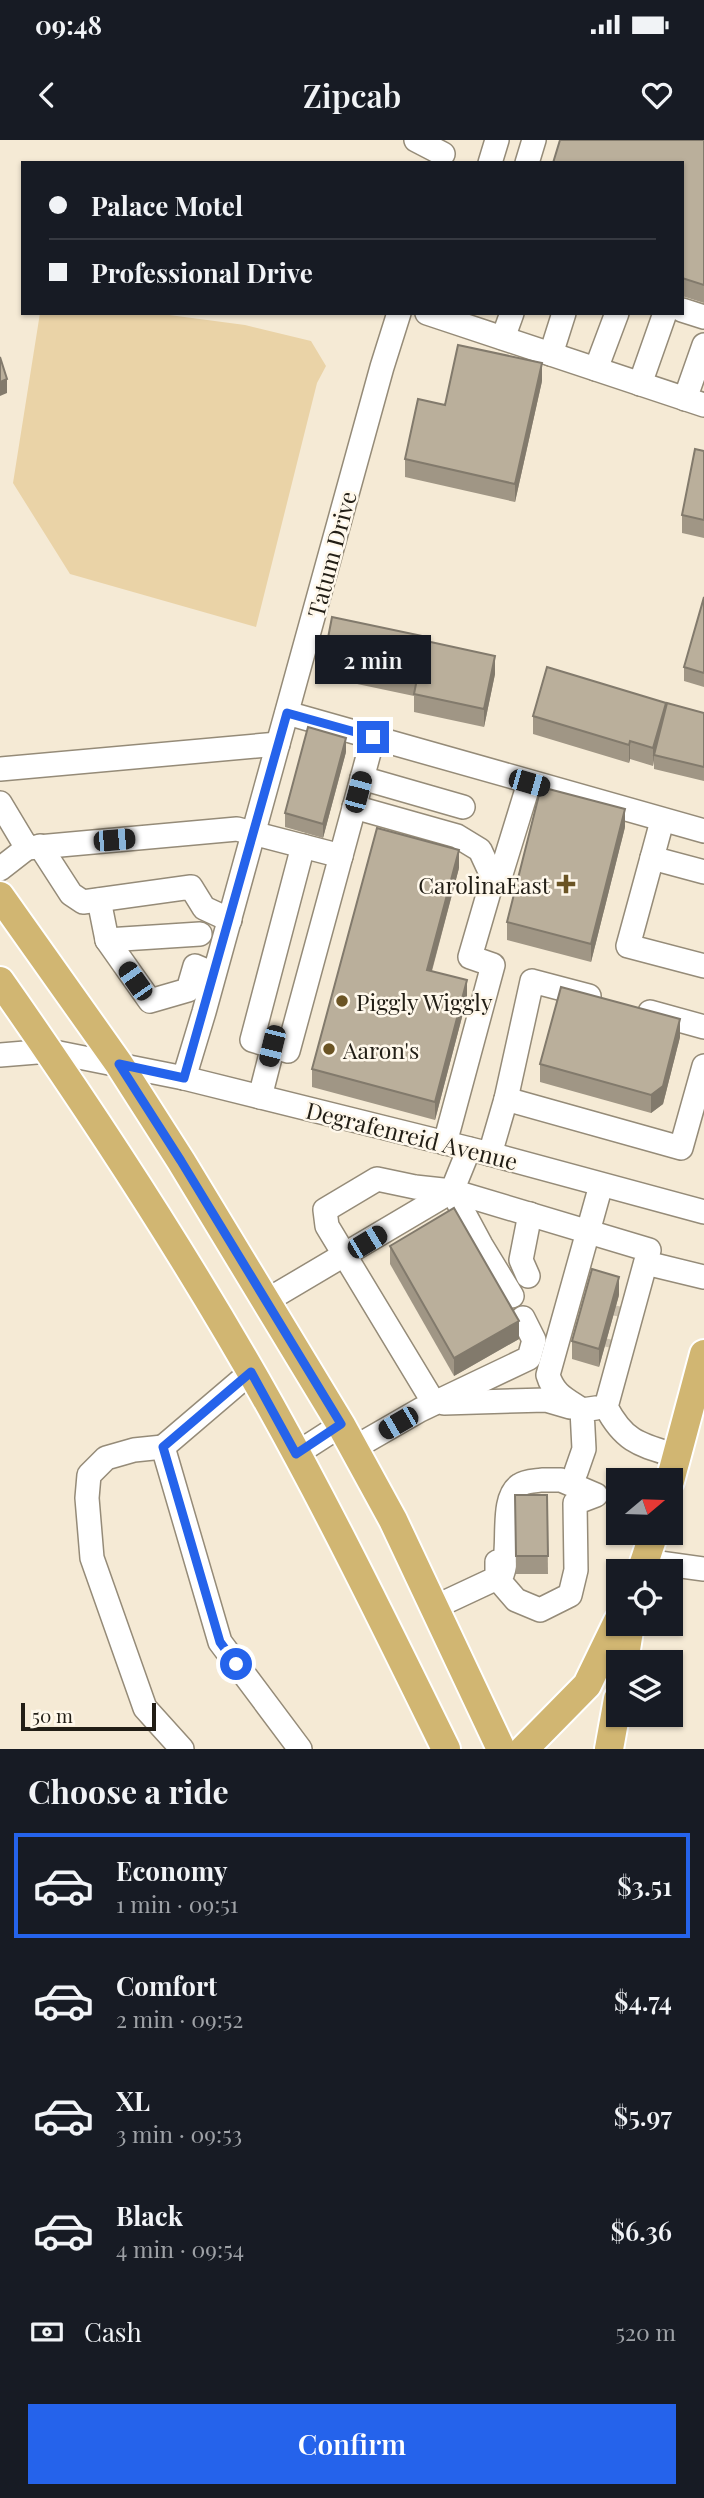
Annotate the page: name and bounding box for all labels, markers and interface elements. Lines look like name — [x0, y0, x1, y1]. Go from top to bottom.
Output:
text: 09:48 — [35, 7, 102, 42]
text: Zipcab — [303, 73, 401, 116]
icon: back — [28, 76, 66, 114]
icon: heart — [638, 76, 676, 114]
text: Palace Motel — [91, 188, 243, 223]
text: Professional Drive — [91, 255, 313, 290]
street label: Tatum Drive — [299, 488, 363, 620]
callout: 2 min — [315, 636, 431, 684]
text: 2 min — [344, 644, 402, 675]
route end — [357, 721, 389, 753]
car — [506, 767, 553, 799]
car — [343, 769, 374, 815]
car — [93, 828, 136, 852]
place label: CarolinaEast — [418, 869, 551, 900]
marker: CarolinaEast — [556, 874, 576, 894]
car — [115, 958, 156, 1004]
place label: Piggly Wiggly — [356, 986, 493, 1017]
marker: Piggly Wiggly — [334, 993, 350, 1009]
car — [257, 1023, 288, 1069]
place label: Aaron's — [342, 1034, 419, 1065]
marker: Aaron's — [321, 1041, 337, 1057]
street label: Degrafenreid Avenue — [303, 1094, 521, 1176]
car — [344, 1222, 391, 1262]
car — [375, 1403, 422, 1443]
north arrow — [606, 1468, 682, 1545]
map controls — [606, 1468, 683, 1727]
button: locate — [606, 1559, 683, 1636]
route start — [220, 1648, 252, 1680]
button: layers — [606, 1650, 683, 1727]
scale bar — [21, 1700, 156, 1732]
text: 50 m — [32, 1702, 73, 1728]
text: Choose a ride — [28, 1769, 229, 1812]
text: Economy — [116, 1853, 227, 1888]
icon: car — [32, 1854, 95, 1917]
text: $3.51 — [617, 1868, 672, 1903]
text: 1 min · 09:51 — [116, 1888, 238, 1919]
text: Comfort — [116, 1968, 217, 2003]
icon: car — [32, 1969, 95, 2032]
text: $4.74 — [614, 1983, 672, 2018]
text: 2 min · 09:52 — [116, 2003, 243, 2034]
text: XL — [116, 2083, 150, 2118]
icon: car — [32, 2084, 95, 2147]
text: $5.97 — [614, 2098, 672, 2133]
text: 3 min · 09:53 — [116, 2118, 242, 2149]
text: Black — [116, 2198, 183, 2233]
icon: car — [32, 2199, 95, 2262]
text: $6.36 — [610, 2213, 672, 2248]
text: 4 min · 09:54 — [116, 2233, 244, 2264]
icon: cash — [28, 2313, 66, 2351]
text: Cash — [84, 2314, 142, 2349]
text: 520 m — [615, 2316, 676, 2347]
button: Confirm — [28, 2404, 676, 2484]

